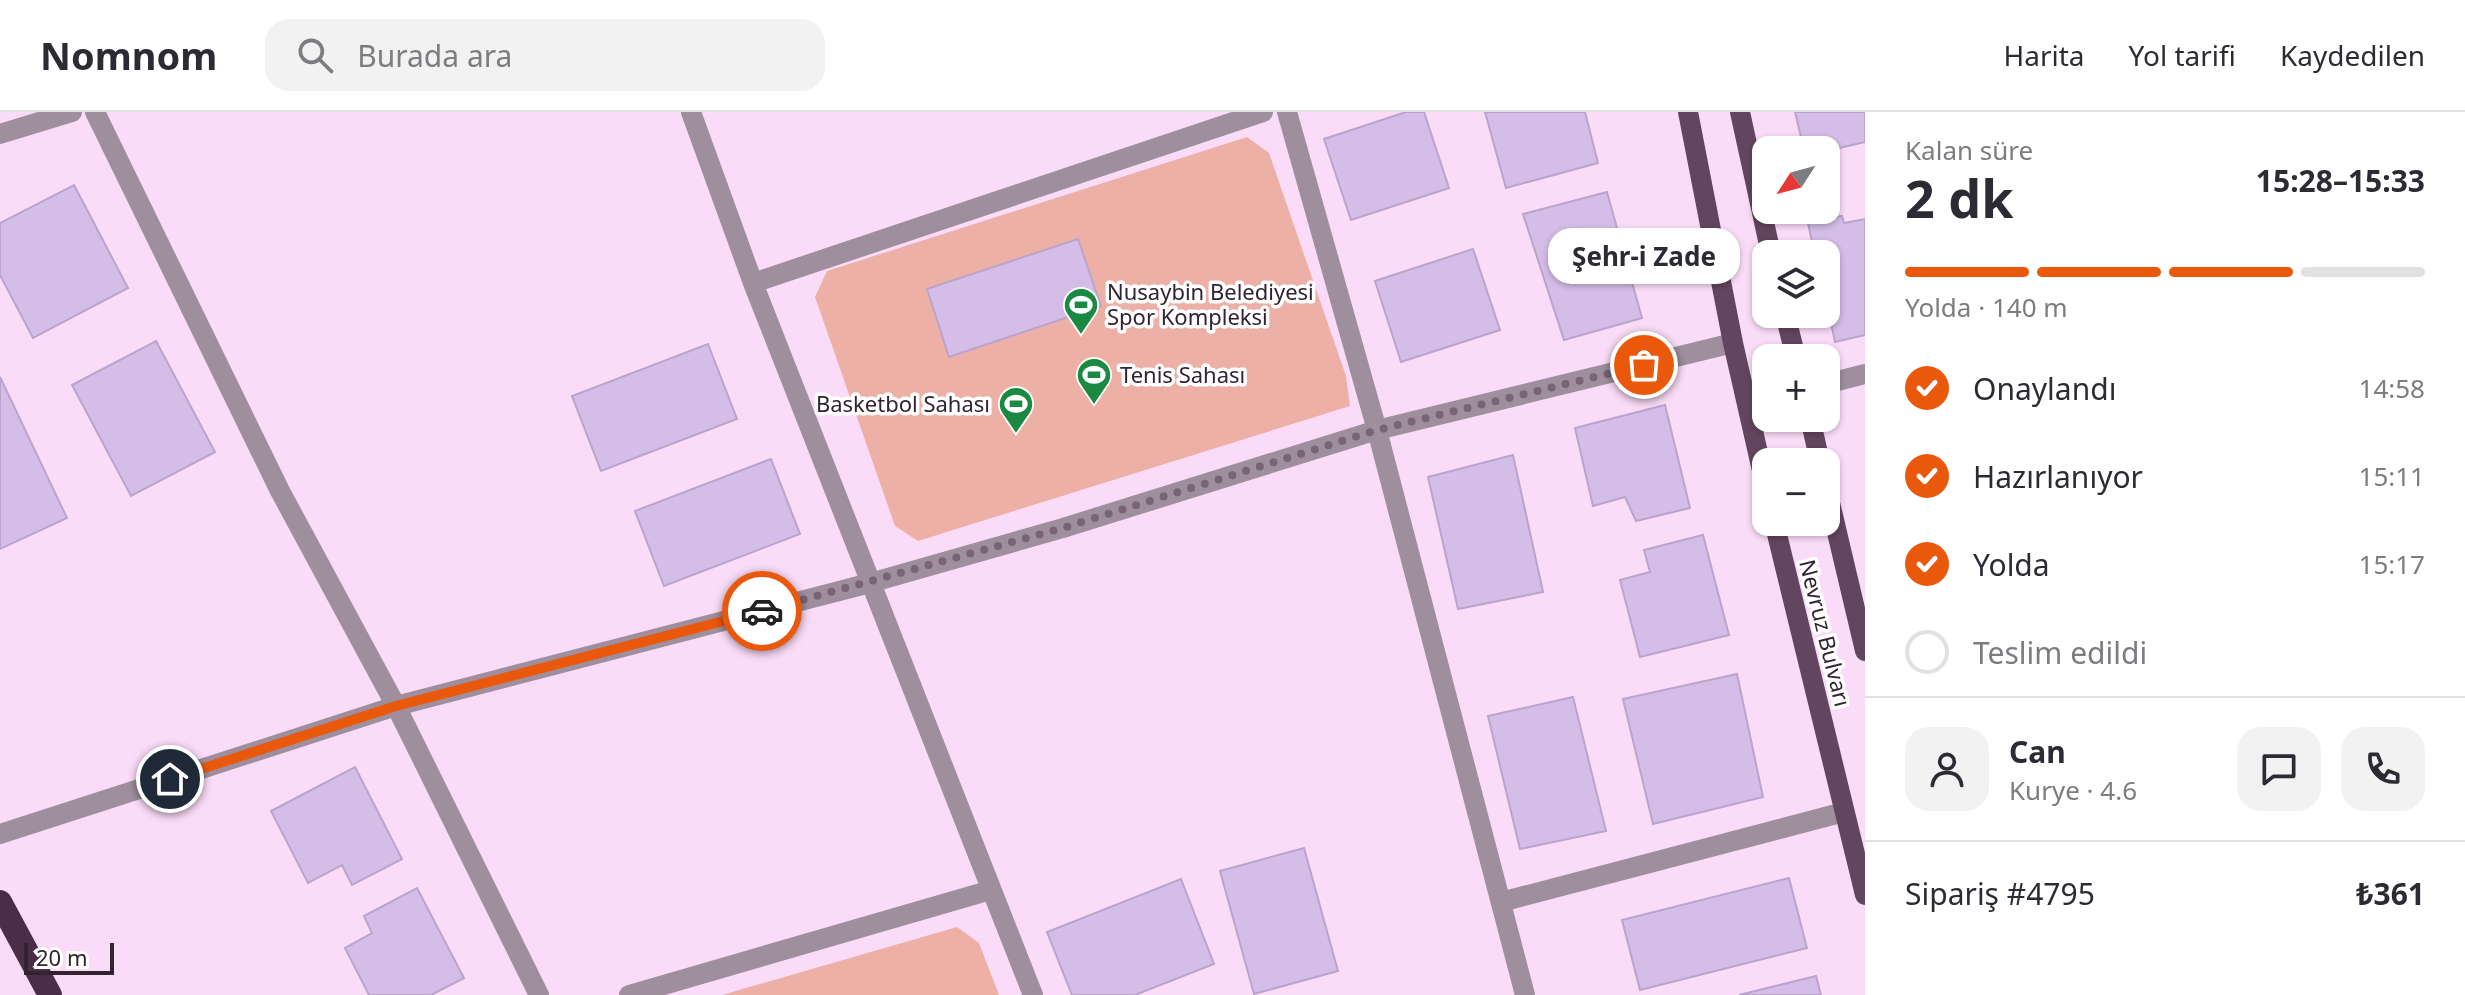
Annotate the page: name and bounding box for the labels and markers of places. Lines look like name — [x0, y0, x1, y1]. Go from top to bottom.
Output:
callout: Şehr-i Zade — [1548, 229, 1740, 285]
place label: Nusaybin Belediyesi Spor Kompleksi — [1107, 276, 1314, 331]
sports icon: Nusaybin Belediyesi Spor Kompleksi — [1062, 286, 1100, 336]
pin — [1610, 331, 1678, 399]
sports icon: Tenis Sahası — [1075, 356, 1113, 406]
place label: Tenis Sahası — [1120, 359, 1245, 389]
sports icon: Basketbol Sahası — [997, 385, 1035, 435]
place label: Basketbol Sahası — [816, 388, 990, 418]
pin — [136, 745, 204, 813]

